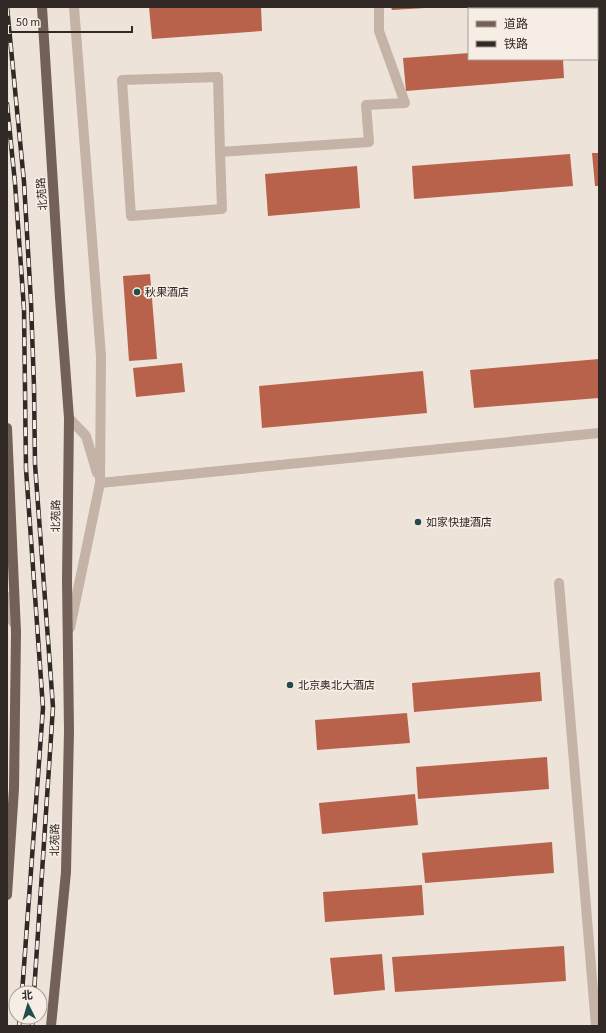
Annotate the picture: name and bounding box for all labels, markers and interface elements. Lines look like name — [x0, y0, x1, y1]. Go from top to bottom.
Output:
scale bar — [10, 8, 132, 34]
legend — [468, 8, 598, 60]
text: 50 m — [16, 14, 40, 31]
text: 道路 — [504, 16, 528, 33]
text: 铁路 — [504, 36, 528, 53]
street label: 北苑路 — [33, 177, 51, 211]
place label: 秋果酒店 — [145, 285, 189, 300]
marker: 秋果酒店 — [132, 287, 142, 297]
street label: 北苑路 — [48, 499, 64, 533]
place label: 如家快捷酒店 — [426, 515, 492, 530]
marker: 如家快捷酒店 — [413, 517, 423, 527]
place label: 北京奥北大酒店 — [298, 678, 375, 693]
marker: 北京奥北大酒店 — [285, 680, 295, 690]
street label: 北苑路 — [47, 823, 63, 857]
north arrow — [8, 985, 48, 1025]
text: 北 — [21, 988, 33, 1003]

